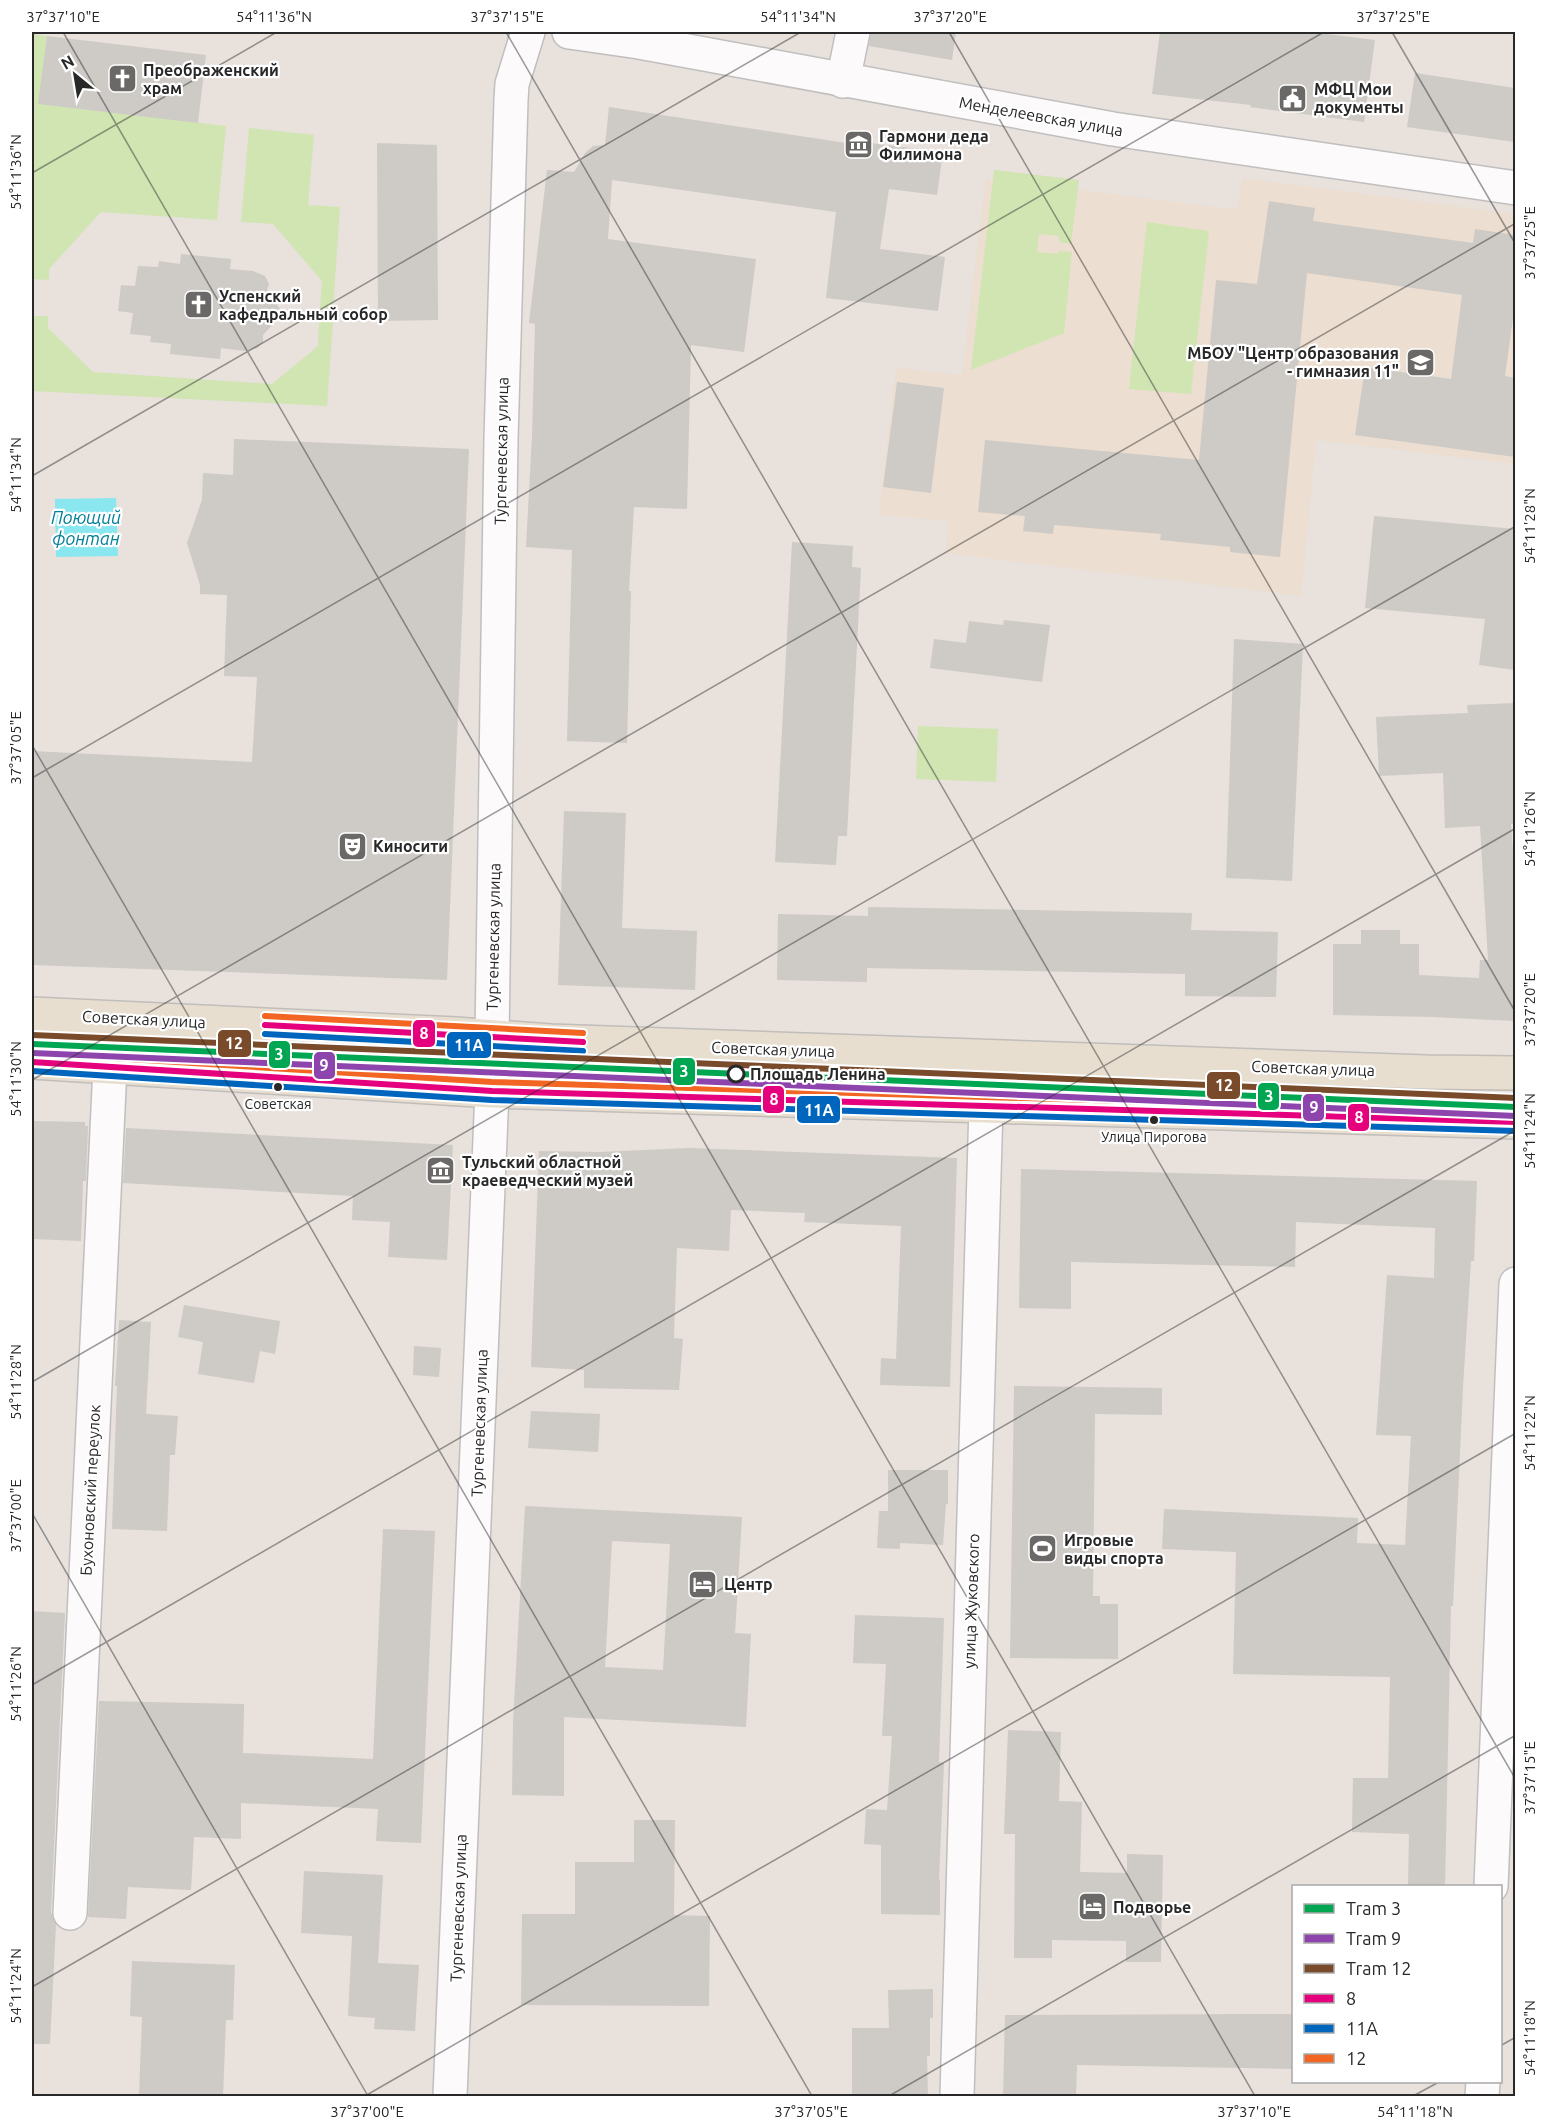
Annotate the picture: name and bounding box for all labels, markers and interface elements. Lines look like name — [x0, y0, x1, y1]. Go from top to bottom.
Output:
text: 37°37'10"E — [26, 8, 100, 25]
text: 54°11'36"N — [236, 8, 312, 25]
text: 37°37'15"E — [470, 8, 544, 25]
text: 54°11'34"N — [760, 8, 836, 25]
text: 37°37'20"E — [913, 8, 987, 25]
text: 37°37'25"E — [1356, 8, 1430, 25]
north arrow — [45, 45, 105, 105]
text: N — [58, 51, 77, 73]
place label: Преображенский храм — [143, 61, 279, 97]
church icon: Преображенский храм — [106, 63, 138, 95]
place label: МФЦ Мои документы — [1314, 80, 1404, 116]
public building icon: МФЦ Мои документы — [1277, 82, 1309, 114]
street label: Менделеевская улица — [958, 93, 1124, 139]
place label: Гармони деда Филимона — [879, 127, 989, 163]
museum icon: Гармони деда Филимона — [842, 129, 874, 161]
text: 54°11'36"N — [7, 134, 24, 210]
text: 37°37'25"E — [1521, 206, 1538, 280]
place label: Успенский кафедральный собор — [219, 287, 388, 323]
church icon: Успенский кафедральный собор — [182, 289, 214, 321]
place label: МБОУ "Центр образования - гимназия 11" — [1187, 344, 1399, 380]
school or university icon: МБОУ "Центр образования - гимназия 11" — [1404, 346, 1436, 378]
street label: Тургеневская улица — [491, 377, 511, 525]
text: 54°11'34"N — [7, 437, 24, 513]
text: 54°11'28"N — [1521, 488, 1538, 564]
water label: Поющий фонтан — [51, 507, 121, 548]
text: 37°37'05"E — [7, 711, 24, 785]
text: 54°11'26"N — [1521, 791, 1538, 867]
theatre icon: Киносити — [336, 830, 368, 862]
place label: Киносити — [373, 837, 448, 855]
street label: Тургеневская улица — [483, 863, 503, 1011]
text: 37°37'20"E — [1521, 973, 1538, 1047]
street label: Советская улица — [82, 1007, 206, 1031]
line badge: 8 — [412, 1019, 436, 1048]
text: 8 — [419, 1024, 429, 1042]
line badge: 12 — [217, 1029, 252, 1058]
line badge: 11А — [446, 1031, 492, 1059]
text: 12 — [225, 1034, 243, 1052]
text: 11А — [454, 1036, 484, 1054]
street label: Советская улица — [711, 1038, 835, 1060]
line badge: 3 — [268, 1040, 291, 1069]
text: 54°11'30"N — [7, 1041, 24, 1117]
text: 3 — [274, 1045, 284, 1063]
line badge: 9 — [313, 1051, 336, 1080]
text: 9 — [319, 1056, 329, 1074]
line badge: 3 — [672, 1057, 696, 1086]
street label: Советская улица — [1251, 1057, 1375, 1079]
text: 3 — [679, 1062, 689, 1080]
marker: Площадь Ленина — [727, 1065, 745, 1083]
place label: Площадь Ленина — [750, 1065, 886, 1083]
line badge: 12 — [1206, 1071, 1241, 1100]
text: 12 — [1215, 1076, 1233, 1094]
marker: Советская — [272, 1081, 284, 1093]
line badge: 3 — [1257, 1082, 1280, 1111]
line badge: 8 — [762, 1085, 785, 1114]
text: 3 — [1264, 1087, 1274, 1105]
text: 8 — [769, 1090, 779, 1108]
line badge: 9 — [1302, 1093, 1325, 1122]
text: 54°11'24"N — [1521, 1093, 1538, 1169]
line badge: 11А — [796, 1095, 841, 1124]
place label: Советская — [245, 1096, 311, 1112]
text: 9 — [1309, 1098, 1319, 1116]
text: 11А — [804, 1101, 834, 1119]
line badge: 8 — [1347, 1103, 1370, 1132]
text: 8 — [1354, 1108, 1364, 1126]
marker: Улица Пирогова — [1148, 1114, 1160, 1126]
place label: Улица Пирогова — [1101, 1129, 1207, 1145]
place label: Тульский областной краеведческий музей — [462, 1153, 633, 1189]
museum icon: Тульский областной краеведческий музей — [425, 1155, 457, 1187]
text: 54°11'28"N — [7, 1344, 24, 1420]
street label: Тургеневская улица — [467, 1349, 491, 1497]
text: 54°11'22"N — [1521, 1395, 1538, 1471]
street label: Бухоновский переулок — [77, 1404, 103, 1576]
text: 37°37'00"E — [7, 1479, 24, 1553]
place label: Игровые виды спорта — [1064, 1531, 1164, 1567]
street label: улица Жуковского — [960, 1533, 982, 1669]
sports icon: Игровые виды спорта — [1027, 1533, 1059, 1565]
hotel icon: Центр — [687, 1568, 719, 1600]
place label: Центр — [724, 1575, 773, 1593]
text: 54°11'26"N — [7, 1646, 24, 1722]
text: 37°37'15"E — [1521, 1741, 1538, 1815]
street label: Тургеневская улица — [446, 1834, 470, 1982]
legend — [1292, 1885, 1502, 2083]
hotel icon: Подворье — [1076, 1891, 1108, 1923]
place label: Подворье — [1113, 1898, 1191, 1916]
text: Tram 3 — [1346, 1898, 1401, 1918]
text: Tram 9 — [1346, 1928, 1401, 1948]
text: 54°11'24"N — [7, 1948, 24, 2024]
text: Tram 12 — [1346, 1958, 1411, 1978]
text: 8 — [1346, 1988, 1356, 2008]
text: 54°11'18"N — [1521, 2000, 1538, 2076]
text: 11А — [1346, 2018, 1378, 2038]
text: 12 — [1346, 2048, 1366, 2068]
text: 37°37'00"E — [330, 2103, 404, 2120]
text: 37°37'05"E — [774, 2103, 848, 2120]
text: 37°37'10"E — [1217, 2103, 1291, 2120]
text: 54°11'18"N — [1377, 2103, 1453, 2120]

